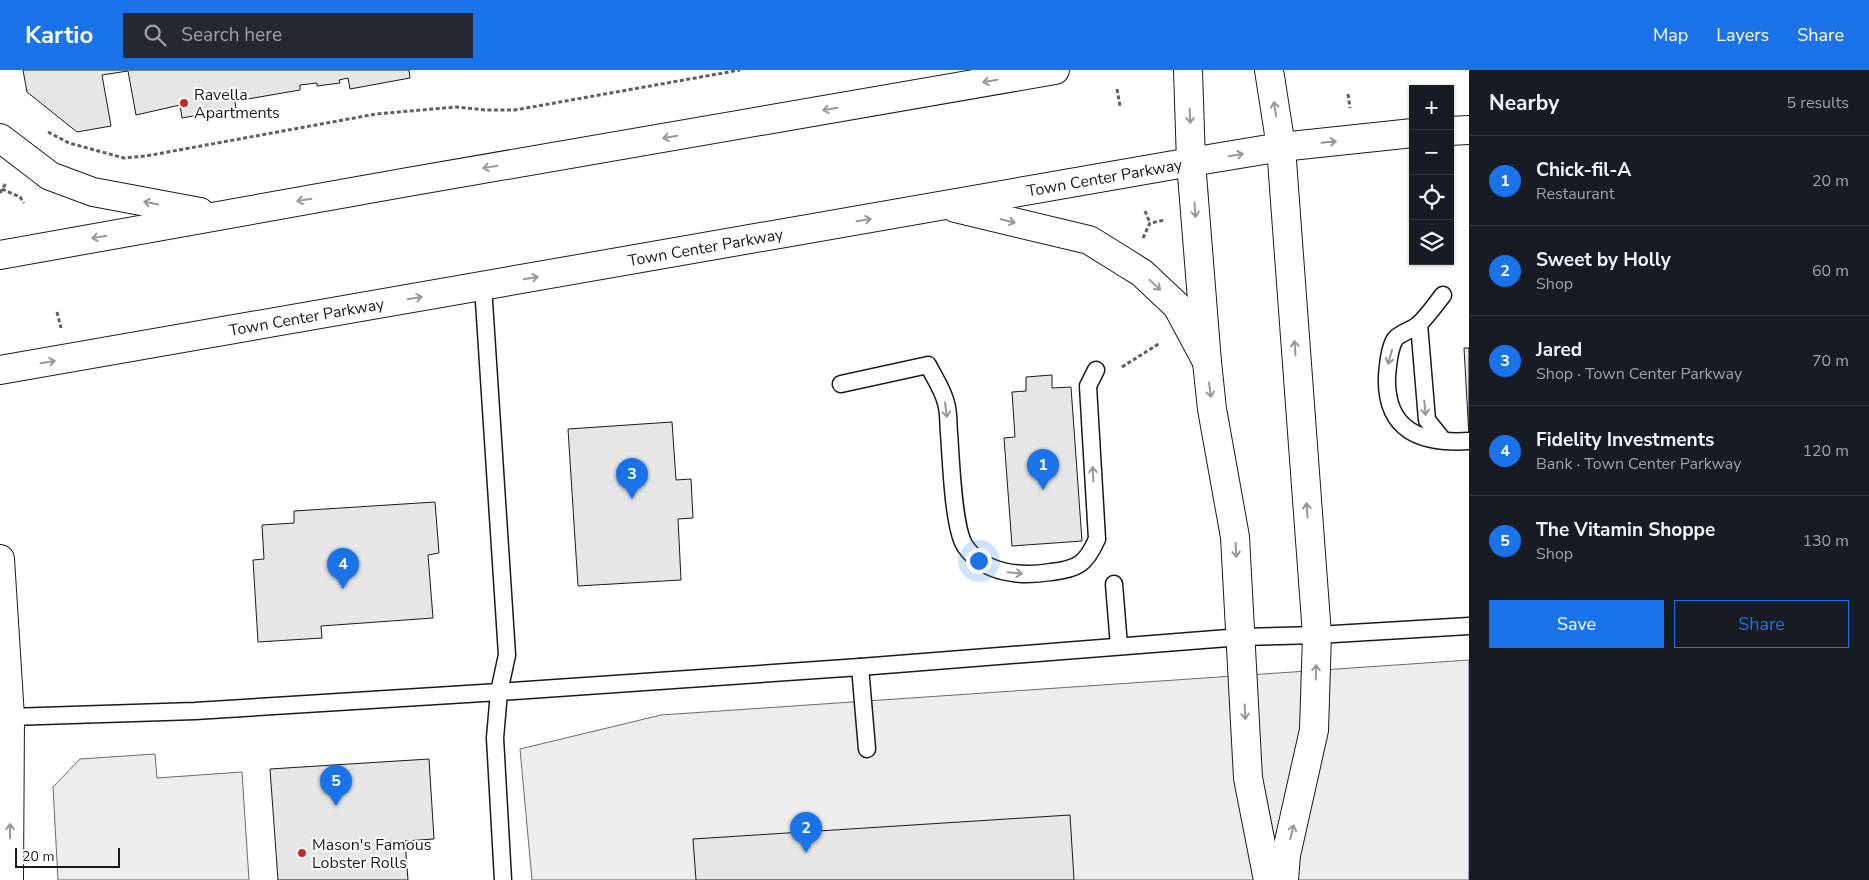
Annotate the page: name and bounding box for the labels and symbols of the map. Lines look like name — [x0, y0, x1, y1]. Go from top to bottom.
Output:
one-way arrow — [982, 77, 998, 87]
place label: Ravella Apartments — [194, 84, 280, 124]
marker: Ravella Apartments — [178, 97, 190, 109]
one-way arrow — [1269, 101, 1279, 117]
one-way arrow — [822, 105, 838, 115]
one-way arrow — [1185, 108, 1195, 124]
one-way arrow — [662, 132, 678, 142]
one-way arrow — [1321, 137, 1337, 147]
one-way arrow — [1228, 149, 1244, 159]
street label: Town Center Parkway — [1025, 154, 1185, 202]
one-way arrow — [482, 163, 498, 173]
one-way arrow — [297, 195, 313, 205]
one-way arrow — [143, 198, 159, 207]
one-way arrow — [1190, 202, 1200, 218]
one-way arrow — [855, 214, 871, 224]
one-way arrow — [1000, 217, 1016, 226]
street label: Town Center Parkway — [626, 223, 786, 272]
one-way arrow — [91, 232, 107, 242]
one-way arrow — [522, 272, 538, 282]
one-way arrow — [1148, 279, 1161, 291]
one-way arrow — [407, 292, 423, 302]
street label: Town Center Parkway — [227, 293, 387, 342]
one-way arrow — [1291, 340, 1300, 356]
one-way arrow — [1385, 348, 1394, 364]
one-way arrow — [40, 356, 56, 366]
one-way arrow — [1205, 381, 1215, 397]
one-way arrow — [1421, 399, 1430, 415]
one-way arrow — [942, 401, 952, 417]
pin: 1 — [1027, 449, 1059, 490]
pin: 3 — [616, 458, 648, 499]
one-way arrow — [1088, 467, 1097, 483]
one-way arrow — [1303, 502, 1312, 518]
one-way arrow — [1232, 542, 1241, 558]
pin: 4 — [327, 548, 359, 589]
your location — [966, 548, 992, 574]
one-way arrow — [1007, 568, 1023, 578]
one-way arrow — [1311, 664, 1320, 680]
one-way arrow — [1240, 704, 1249, 720]
pin: 5 — [320, 765, 352, 806]
pin: 2 — [790, 812, 822, 853]
one-way arrow — [5, 824, 14, 840]
one-way arrow — [1288, 825, 1297, 841]
place label: Mason's Famous Lobster Rolls — [312, 834, 431, 874]
scale bar — [15, 845, 120, 868]
marker: Mason's Famous Lobster Rolls — [296, 847, 308, 859]

